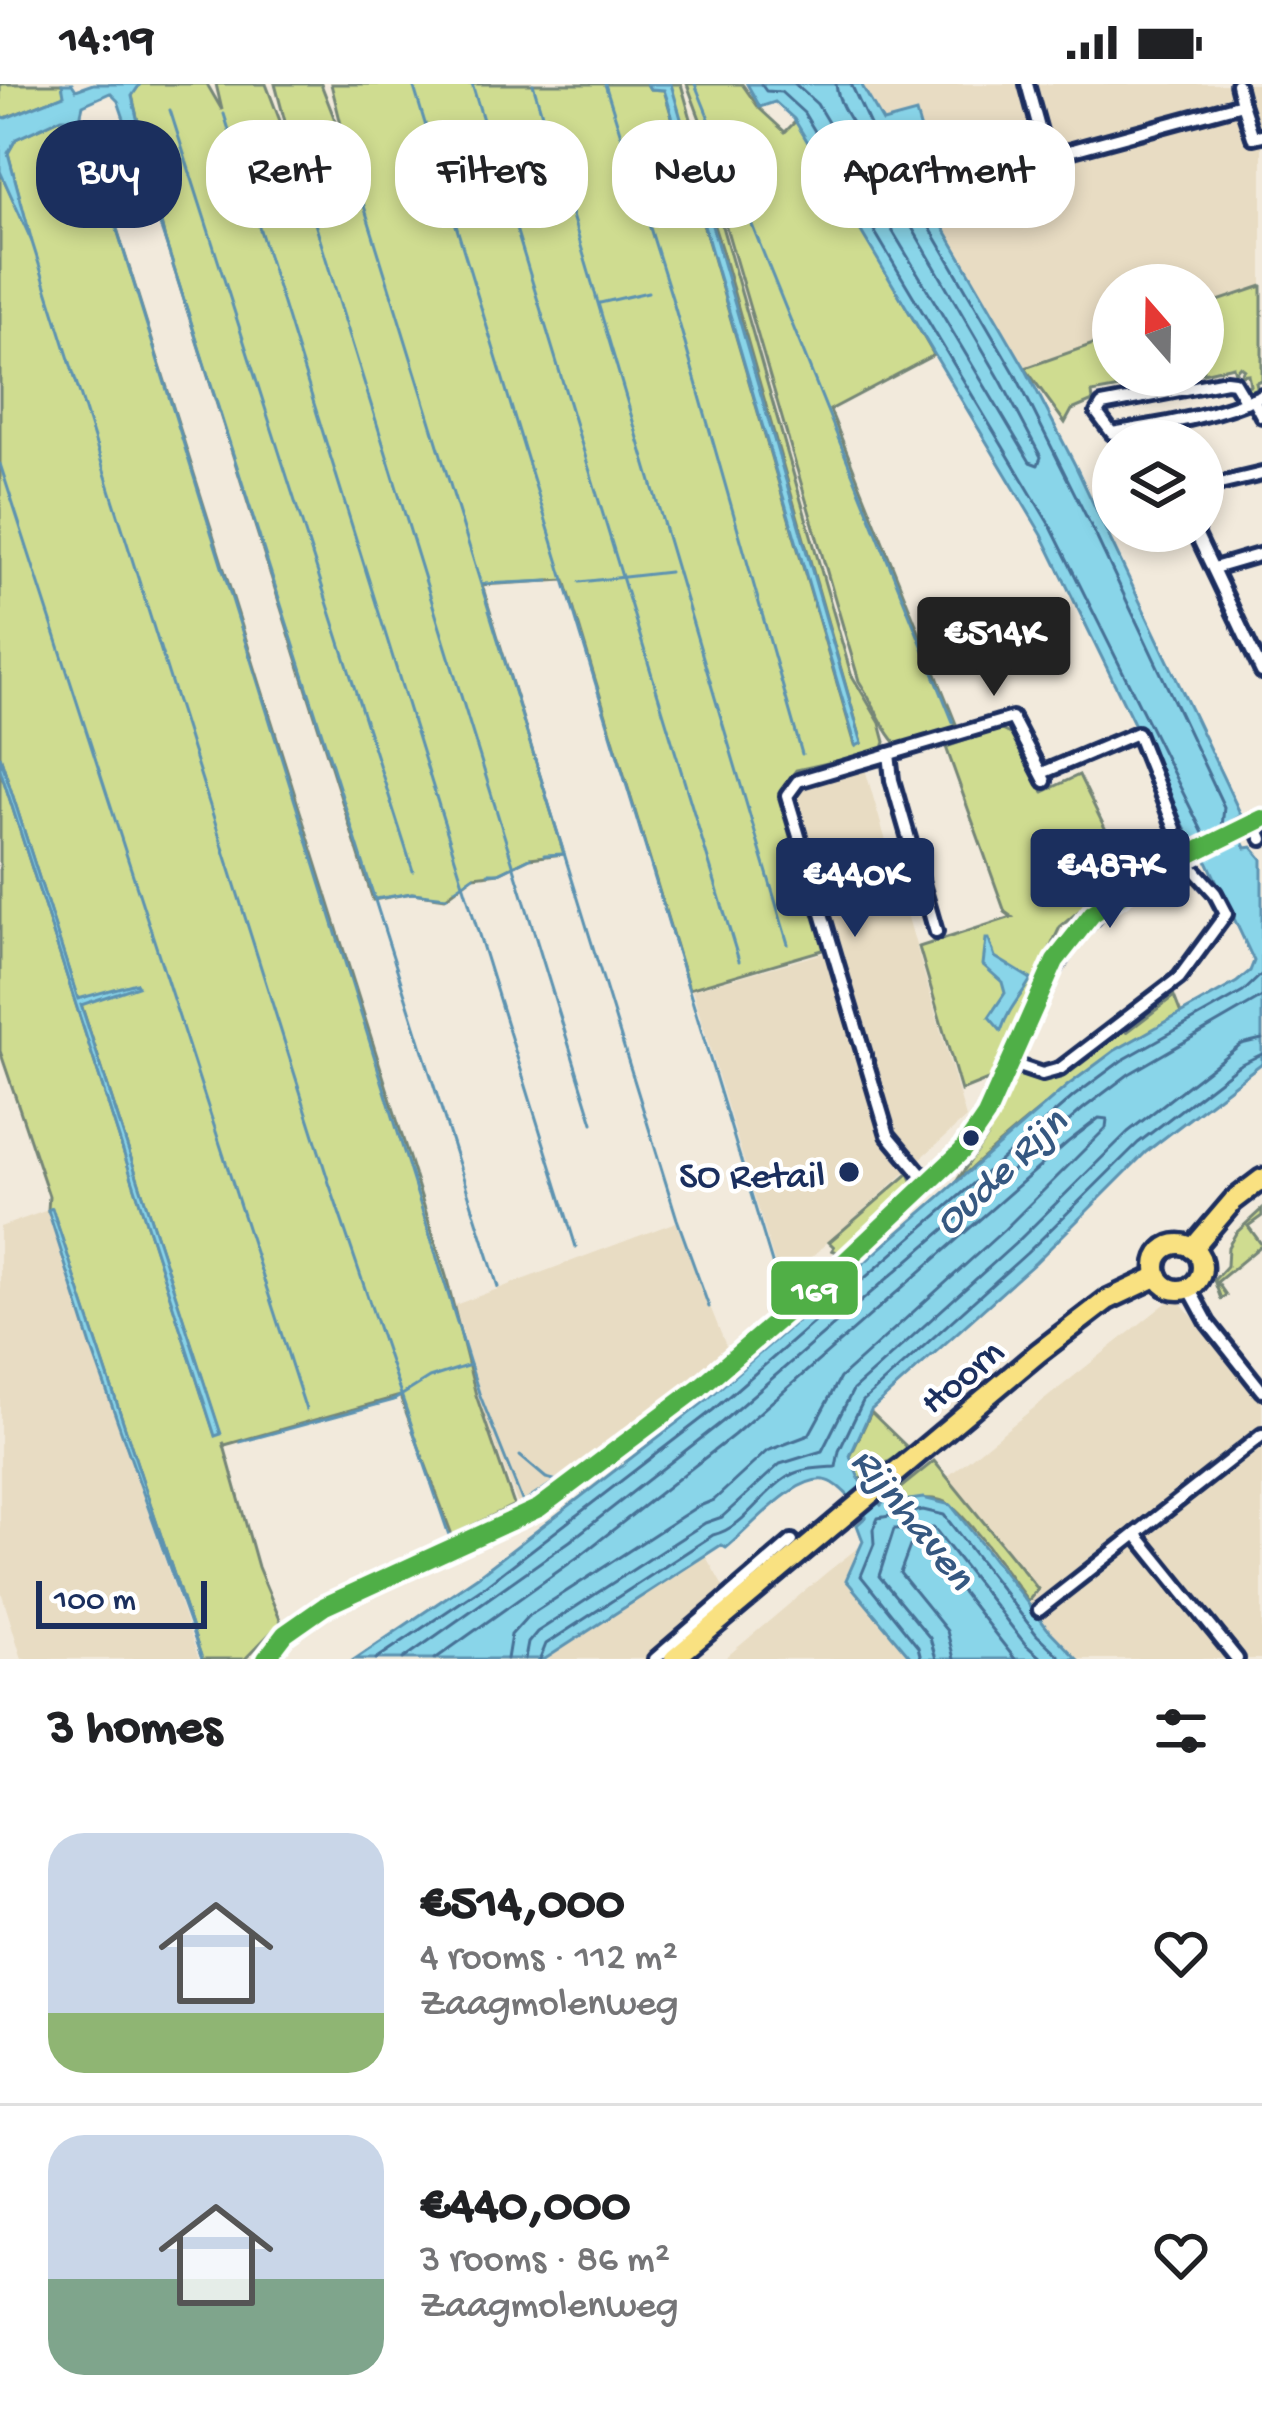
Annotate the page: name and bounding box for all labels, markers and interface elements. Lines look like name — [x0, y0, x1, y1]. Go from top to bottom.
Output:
text: 14:19 — [60, 16, 154, 69]
chip: Buy — [36, 120, 182, 228]
chip: Rent — [206, 120, 371, 228]
chip: Filters — [395, 120, 588, 228]
chip: New — [612, 120, 777, 228]
chip: Apartment — [801, 120, 1075, 228]
north arrow — [1092, 264, 1224, 396]
map controls — [1092, 264, 1224, 552]
button: layers — [1092, 420, 1224, 552]
pin: €514K — [910, 597, 1078, 699]
text: €514K — [944, 613, 1044, 659]
pin: €487K — [1026, 829, 1194, 931]
pin: €440K — [771, 838, 939, 940]
text: €487K — [1058, 845, 1162, 891]
text: €440K — [803, 854, 907, 900]
water label: Oude Rijn — [926, 1100, 1081, 1249]
unlabelled marker — [960, 1127, 982, 1149]
place label: SO Retail — [679, 1156, 825, 1202]
marker: SO Retail — [836, 1159, 862, 1185]
line badge: 169 — [769, 1259, 860, 1317]
text: 169 — [791, 1275, 839, 1313]
street label: Hoorn — [913, 1331, 1016, 1427]
water label: Rijnhaven — [838, 1440, 983, 1603]
scale bar — [36, 1575, 207, 1628]
text: 100 m — [54, 1583, 136, 1621]
icon: filters — [1148, 1698, 1214, 1764]
text: 3 homes — [48, 1701, 222, 1761]
text: €514,000 — [420, 1877, 625, 1937]
icon: home — [144, 1881, 288, 2025]
icon: heart — [1148, 1920, 1214, 1986]
text: 4 rooms · 112 m² — [420, 1937, 678, 1983]
text: Zaagmolenweg — [420, 1983, 678, 2029]
text: €440,000 — [420, 2179, 630, 2239]
icon: home — [144, 2183, 288, 2327]
icon: heart — [1148, 2222, 1214, 2288]
text: 3 rooms · 86 m² — [420, 2239, 670, 2285]
text: Zaagmolenweg — [420, 2285, 678, 2331]

